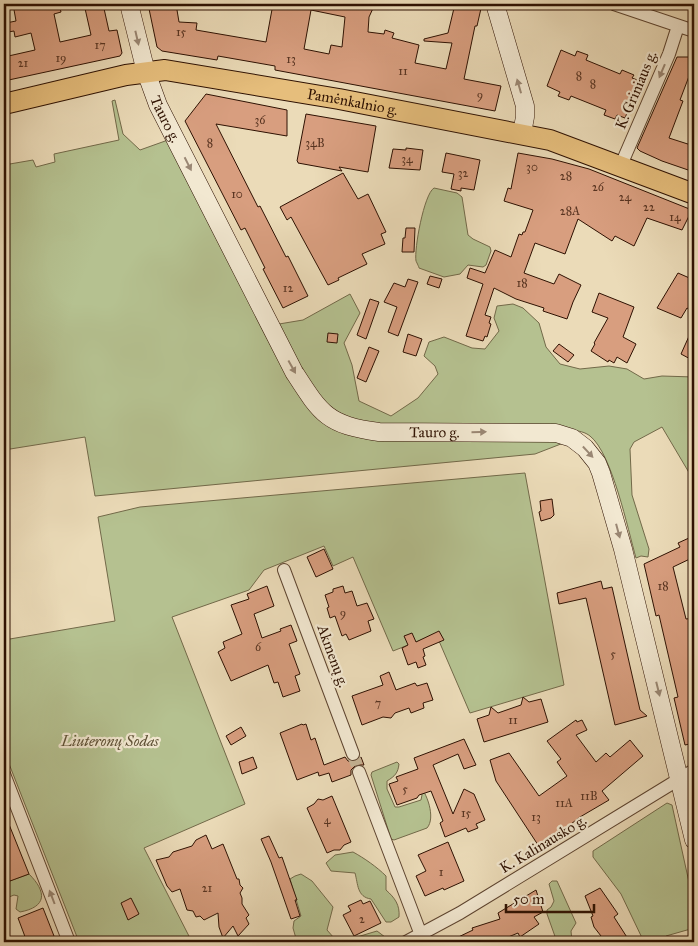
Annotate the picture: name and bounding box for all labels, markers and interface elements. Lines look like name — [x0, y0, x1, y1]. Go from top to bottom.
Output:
house number: 15 — [176, 25, 187, 39]
one-way arrow — [133, 30, 141, 45]
house number: 17 — [94, 38, 106, 52]
street label: K. Griniaus g. — [611, 48, 661, 132]
house number: 19 — [55, 51, 67, 65]
house number: 13 — [286, 52, 296, 66]
house number: 21 — [18, 56, 29, 70]
house number: 11 — [398, 64, 408, 78]
one-way arrow — [657, 64, 665, 78]
house number: 8 — [576, 69, 582, 83]
house number: 8 — [590, 77, 596, 91]
one-way arrow — [515, 78, 523, 93]
street label: Pamėnkalnio g. — [306, 85, 400, 119]
house number: 9 — [477, 88, 483, 102]
street label: Tauro g. — [146, 93, 185, 146]
house number: 36 — [255, 113, 266, 127]
house number: 8 — [207, 136, 213, 150]
house number: 34B — [305, 136, 325, 150]
house number: 34 — [401, 152, 413, 166]
one-way arrow — [184, 157, 192, 171]
house number: 30 — [526, 160, 538, 174]
house number: 32 — [458, 166, 468, 180]
house number: 28 — [560, 169, 572, 183]
house number: 26 — [592, 180, 605, 194]
house number: 10 — [231, 187, 243, 201]
house number: 24 — [619, 190, 632, 204]
house number: 22 — [643, 200, 655, 214]
house number: 28A — [560, 204, 580, 218]
house number: 14 — [669, 210, 681, 224]
house number: 18 — [516, 276, 528, 290]
house number: 12 — [283, 281, 293, 295]
one-way arrow — [287, 361, 296, 374]
street label: Tauro g. — [409, 423, 460, 441]
one-way arrow — [471, 428, 487, 436]
one-way arrow — [582, 445, 594, 457]
one-way arrow — [614, 524, 622, 539]
house number: 18 — [657, 579, 669, 593]
house number: 9 — [340, 606, 346, 620]
street label: Akmenų g. — [313, 621, 353, 690]
house number: 6 — [255, 640, 262, 654]
house number: 5 — [610, 647, 616, 661]
one-way arrow — [654, 681, 662, 696]
house number: 7 — [375, 696, 381, 710]
house number: 11 — [508, 713, 518, 727]
park label: Liuteronų Sodas — [60, 732, 159, 750]
house number: 5 — [402, 782, 408, 796]
house number: 11B — [580, 789, 598, 803]
house number: 11A — [555, 796, 573, 810]
house number: 15 — [461, 806, 472, 820]
house number: 13 — [531, 810, 541, 824]
street label: K. Kalinausko g. — [496, 811, 590, 877]
house number: 4 — [324, 813, 331, 827]
house number: 1 — [439, 865, 444, 879]
house number: 21 — [202, 881, 213, 895]
scale bar — [506, 881, 593, 913]
one-way arrow — [47, 890, 55, 904]
text: 50 m — [513, 890, 545, 908]
house number: 2 — [359, 912, 365, 926]

